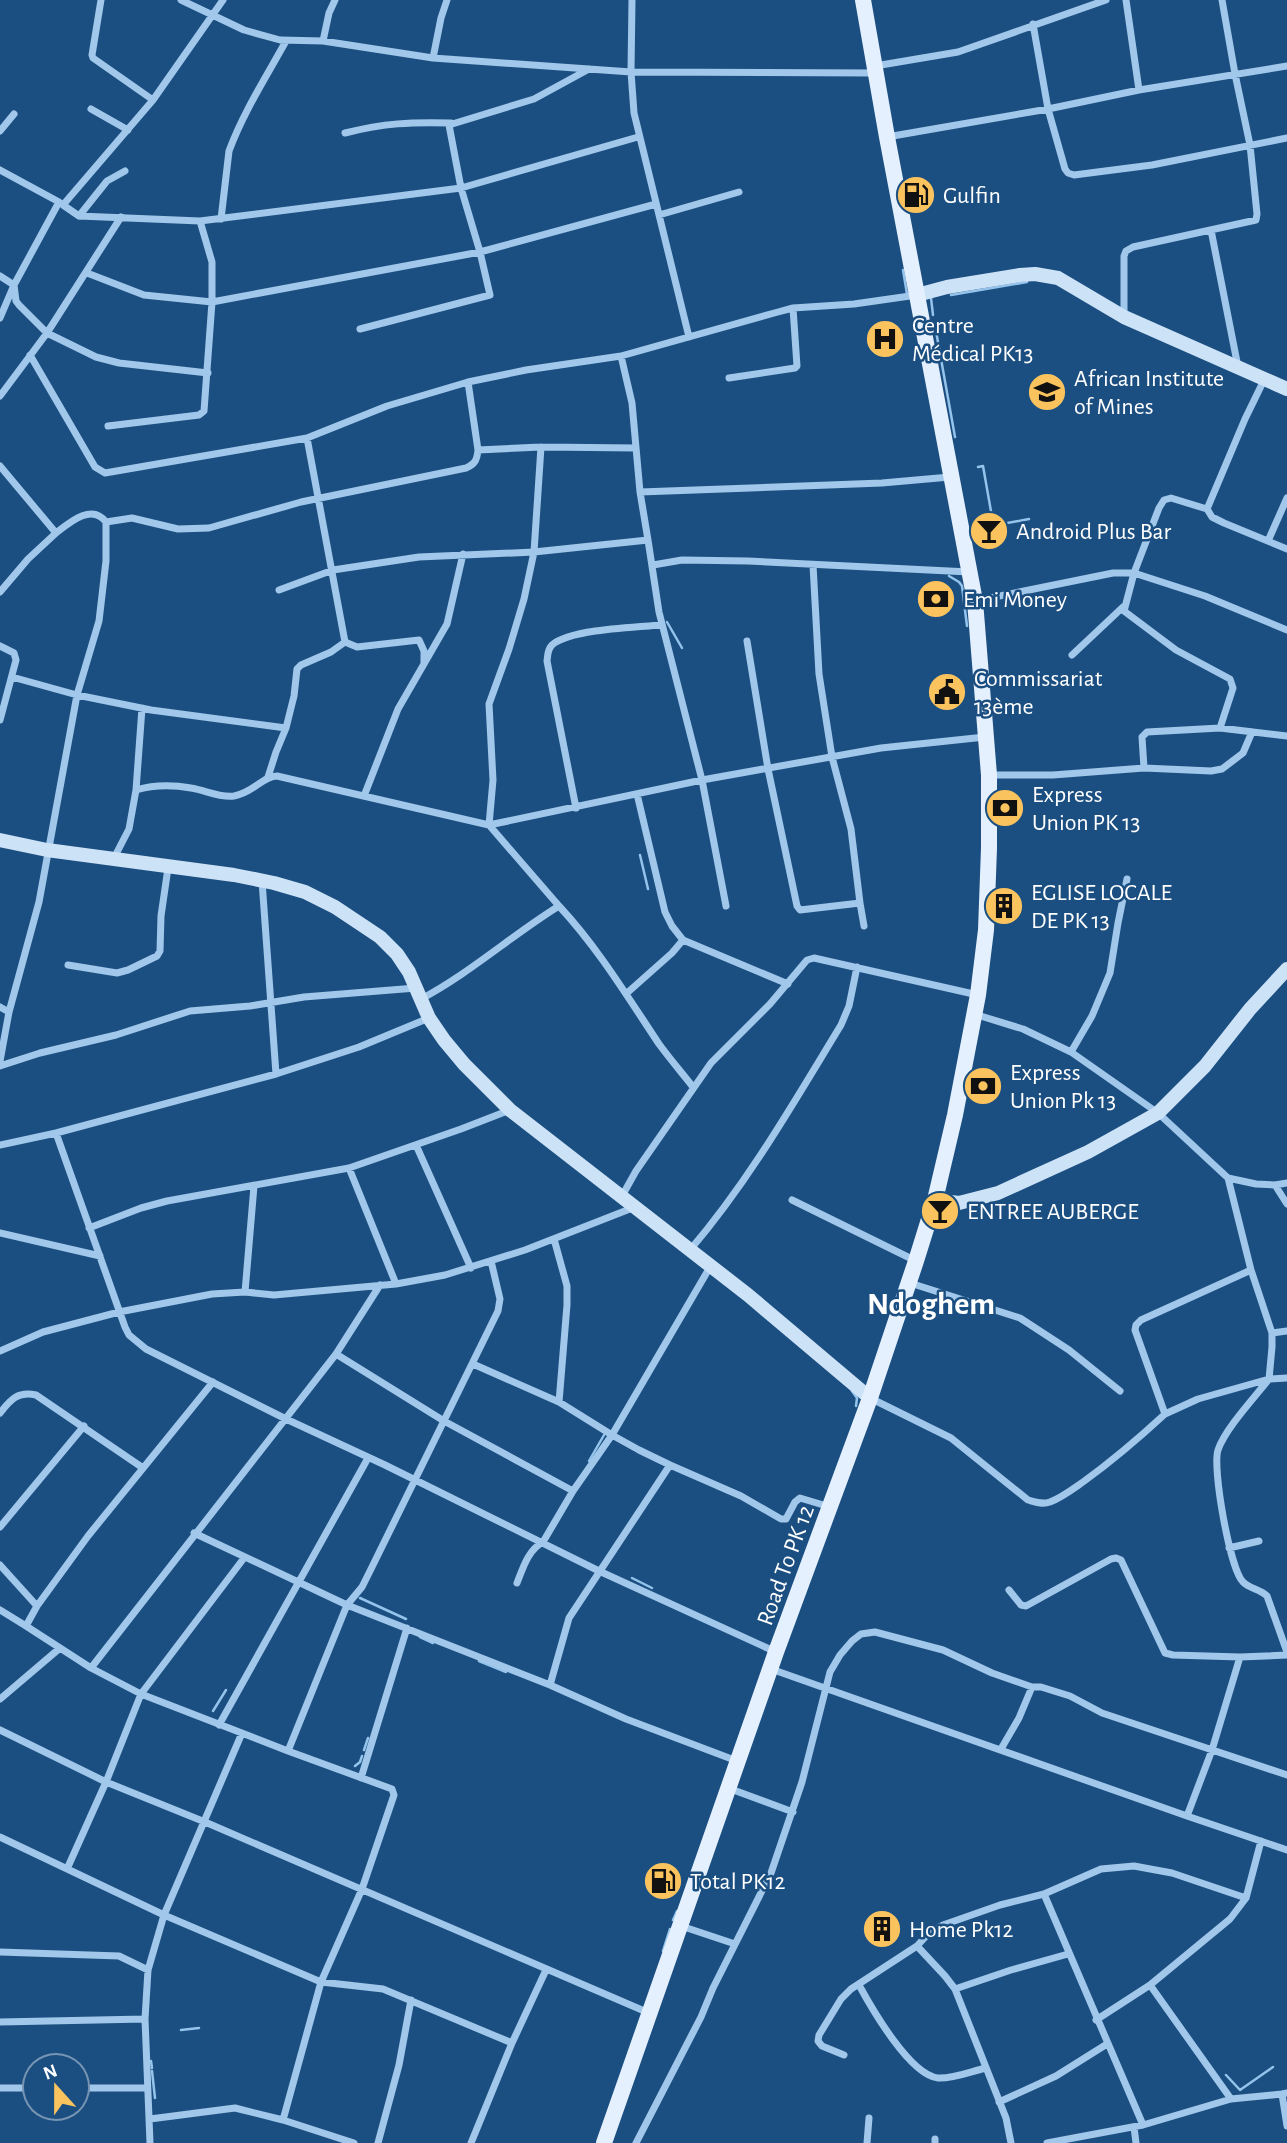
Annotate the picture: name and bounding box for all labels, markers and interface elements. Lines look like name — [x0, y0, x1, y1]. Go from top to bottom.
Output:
fuel station icon: Gulfin — [895, 174, 937, 216]
place label: Gulfin — [943, 184, 1001, 208]
place label: Centre Médical PK13 — [912, 314, 1034, 366]
hospital icon: Centre Médical PK13 — [864, 318, 906, 360]
place label: African Institute of Mines — [1074, 367, 1224, 419]
school or university icon: African Institute of Mines — [1026, 371, 1068, 413]
bar icon: Android Plus Bar — [968, 510, 1010, 552]
place label: Android Plus Bar — [1016, 520, 1171, 544]
bank icon: Emi Money — [915, 578, 957, 620]
place label: Emi Money — [963, 588, 1067, 612]
place label: Commissariat 13ème — [974, 667, 1103, 719]
public building icon: Commissariat 13ème — [926, 671, 968, 713]
place label: Express Union PK 13 — [1032, 783, 1140, 835]
bank icon: Express Union PK 13 — [984, 787, 1026, 829]
place label: EGLISE LOCALE DE PK 13 — [1031, 881, 1173, 933]
building icon: EGLISE LOCALE DE PK 13 — [983, 885, 1025, 927]
place label: Express Union Pk 13 — [1010, 1061, 1116, 1113]
bank icon: Express Union Pk 13 — [962, 1065, 1004, 1107]
bar icon: ENTREE AUBERGE — [919, 1190, 961, 1232]
place label: ENTREE AUBERGE — [967, 1200, 1139, 1224]
district label: Ndoghem — [867, 1288, 995, 1320]
street label: Road To PK 12 — [753, 1502, 819, 1629]
fuel station icon: Total PK12 — [642, 1860, 684, 1902]
place label: Total PK12 — [690, 1870, 785, 1894]
building icon: Home Pk12 — [861, 1908, 903, 1950]
place label: Home Pk12 — [909, 1918, 1013, 1942]
north arrow — [21, 2052, 91, 2122]
text: N — [41, 2061, 60, 2084]

